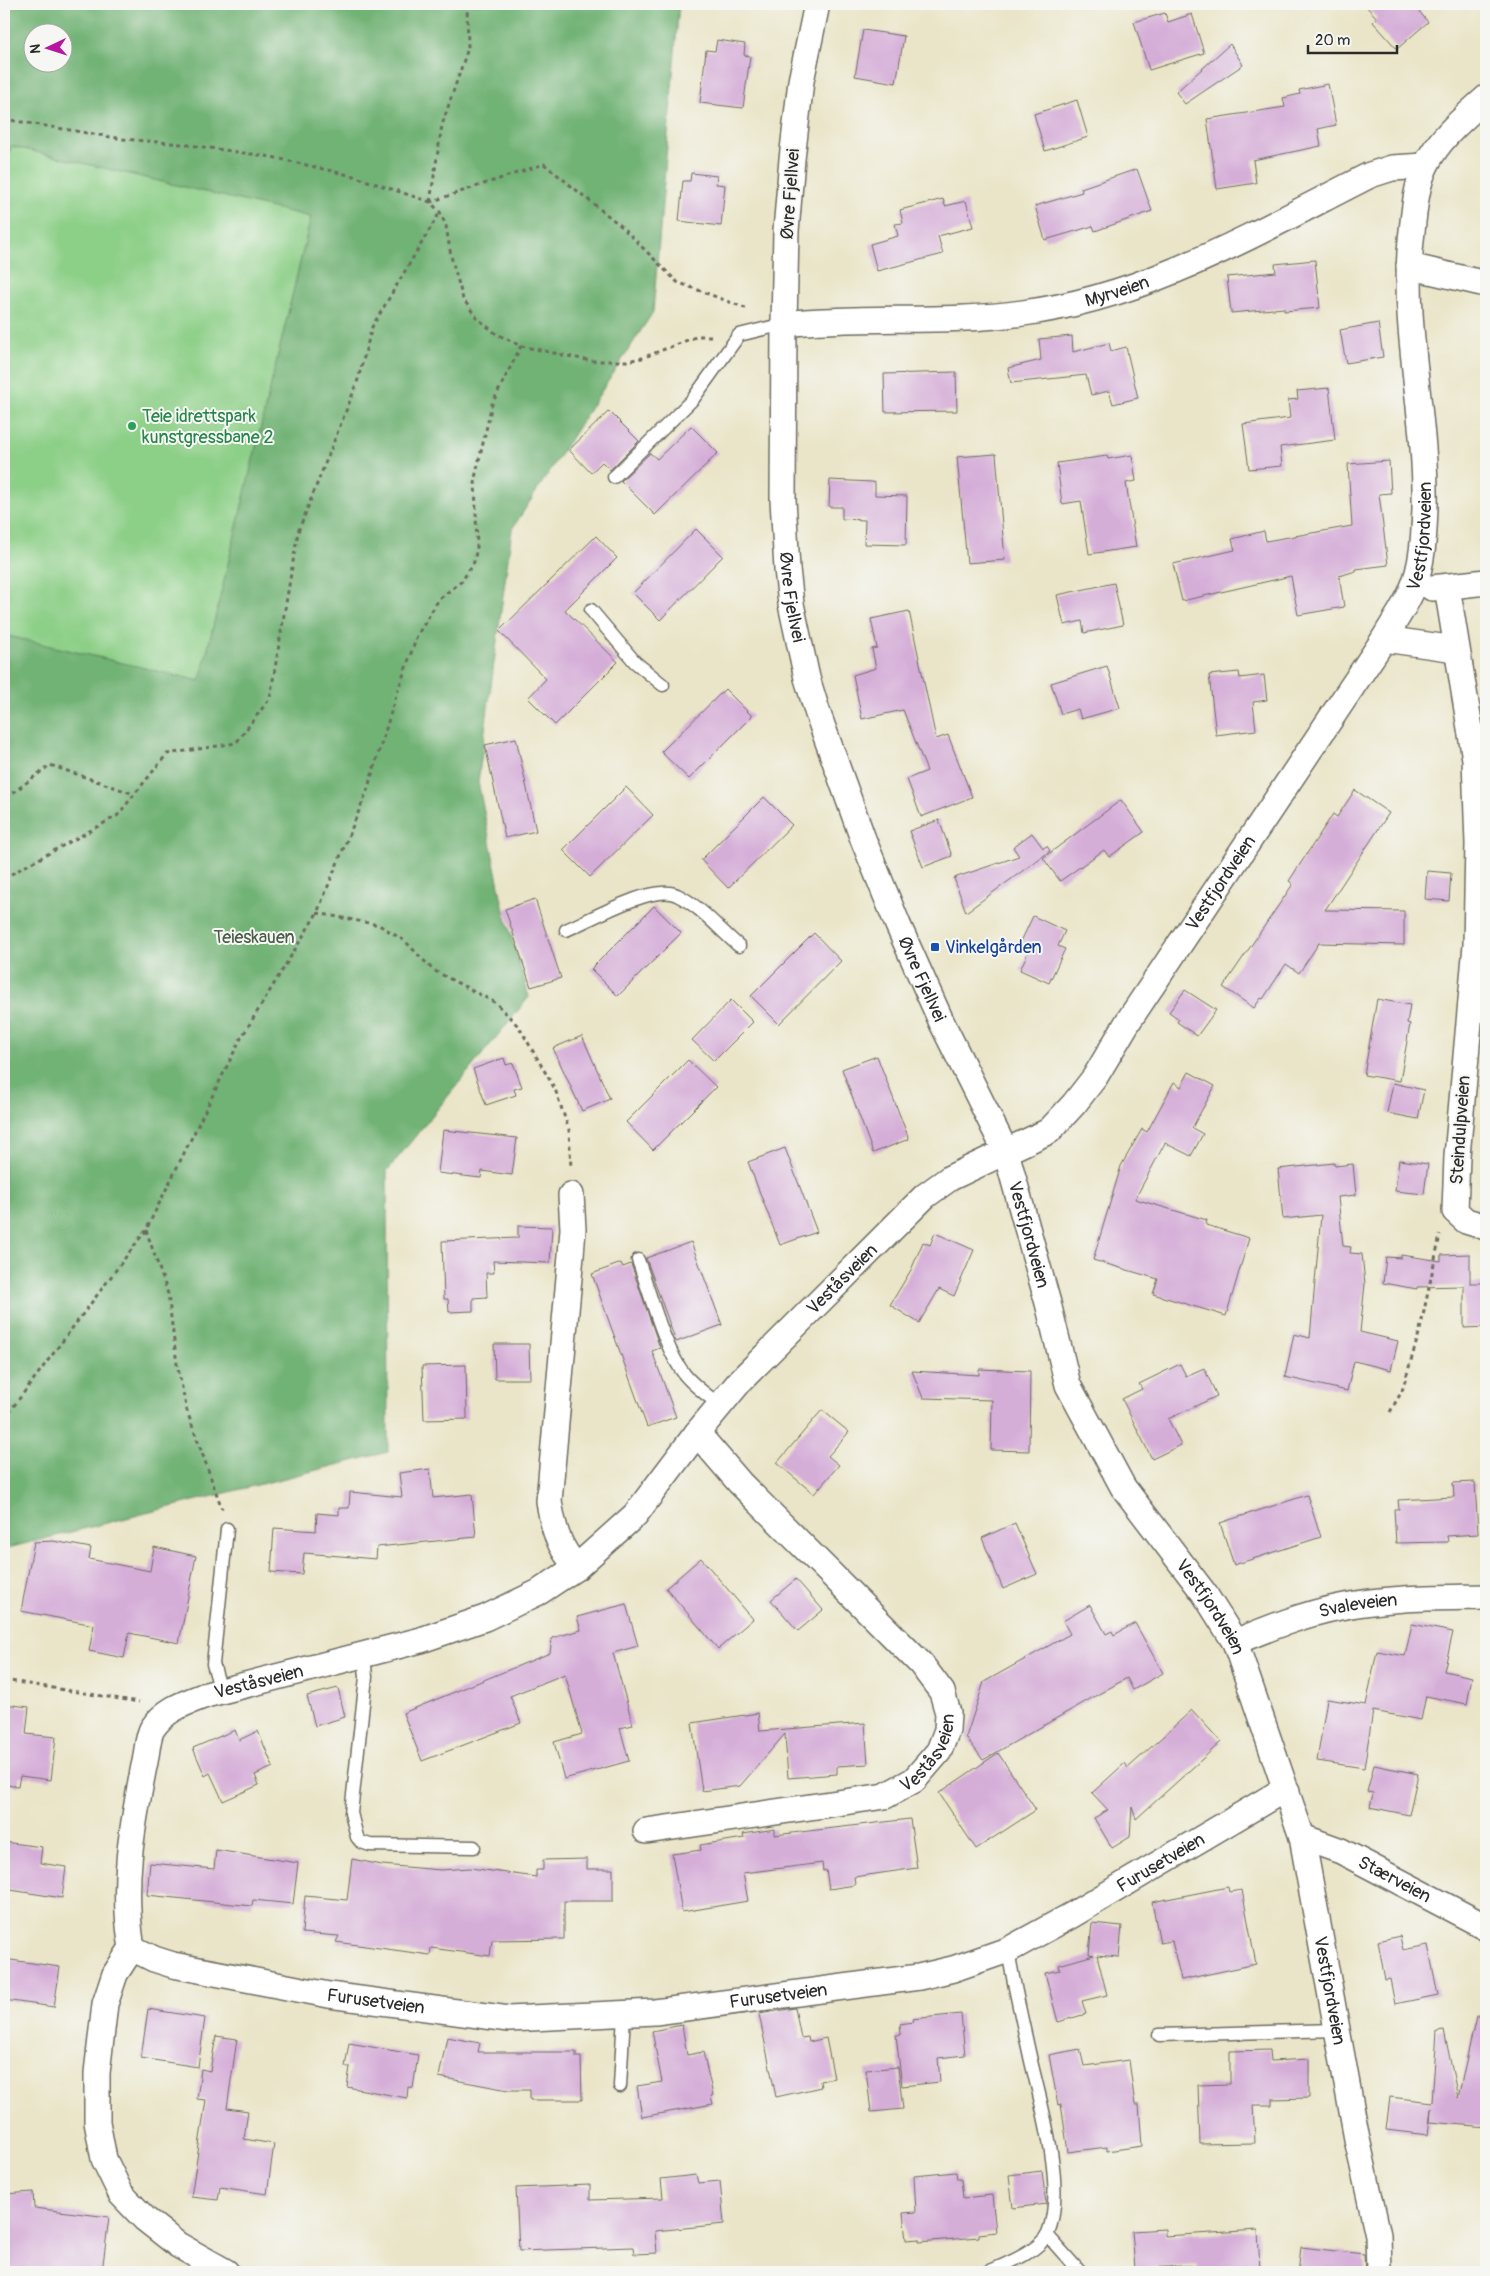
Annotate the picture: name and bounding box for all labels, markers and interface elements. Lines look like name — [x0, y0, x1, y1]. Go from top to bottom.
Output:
north arrow — [22, 22, 72, 72]
scale bar — [1308, 22, 1396, 54]
text: 20 m — [1315, 31, 1350, 50]
text: N — [27, 44, 44, 54]
street label: Øvre Fjellvei — [776, 148, 805, 240]
street label: Myrveien — [1083, 271, 1152, 312]
place label: Teie idrettspark kunstgressbane 2 — [142, 405, 273, 449]
marker: Teie idrettspark kunstgressbane 2 — [126, 420, 138, 432]
street label: Vestfjordveien — [1402, 481, 1437, 594]
street label: Øvre Fjellvei — [774, 551, 810, 644]
street label: Vestfjordveien — [1181, 831, 1261, 935]
park label: Teieskauen — [213, 926, 295, 949]
street label: Øvre Fjellvei — [893, 933, 951, 1025]
place label: Vinkelgården — [945, 936, 1042, 959]
marker: Vinkelgården — [929, 941, 941, 953]
street label: Steindulpveien — [1445, 1075, 1476, 1185]
street label: Vestfjordveien — [1003, 1179, 1054, 1291]
street label: Veståsveien — [802, 1239, 883, 1320]
street label: Vestfjordveien — [1170, 1555, 1249, 1658]
street label: Svaleveien — [1317, 1589, 1398, 1623]
street label: Veståsveien — [212, 1660, 306, 1704]
street label: Veståsveien — [896, 1713, 960, 1797]
street label: Furusetveien — [1113, 1828, 1209, 1898]
street label: Stærveien — [1354, 1851, 1435, 1908]
street label: Vestfjordveien — [1308, 1935, 1351, 2047]
street label: Furusetveien — [728, 1978, 829, 2014]
street label: Furusetveien — [325, 1984, 426, 2020]

